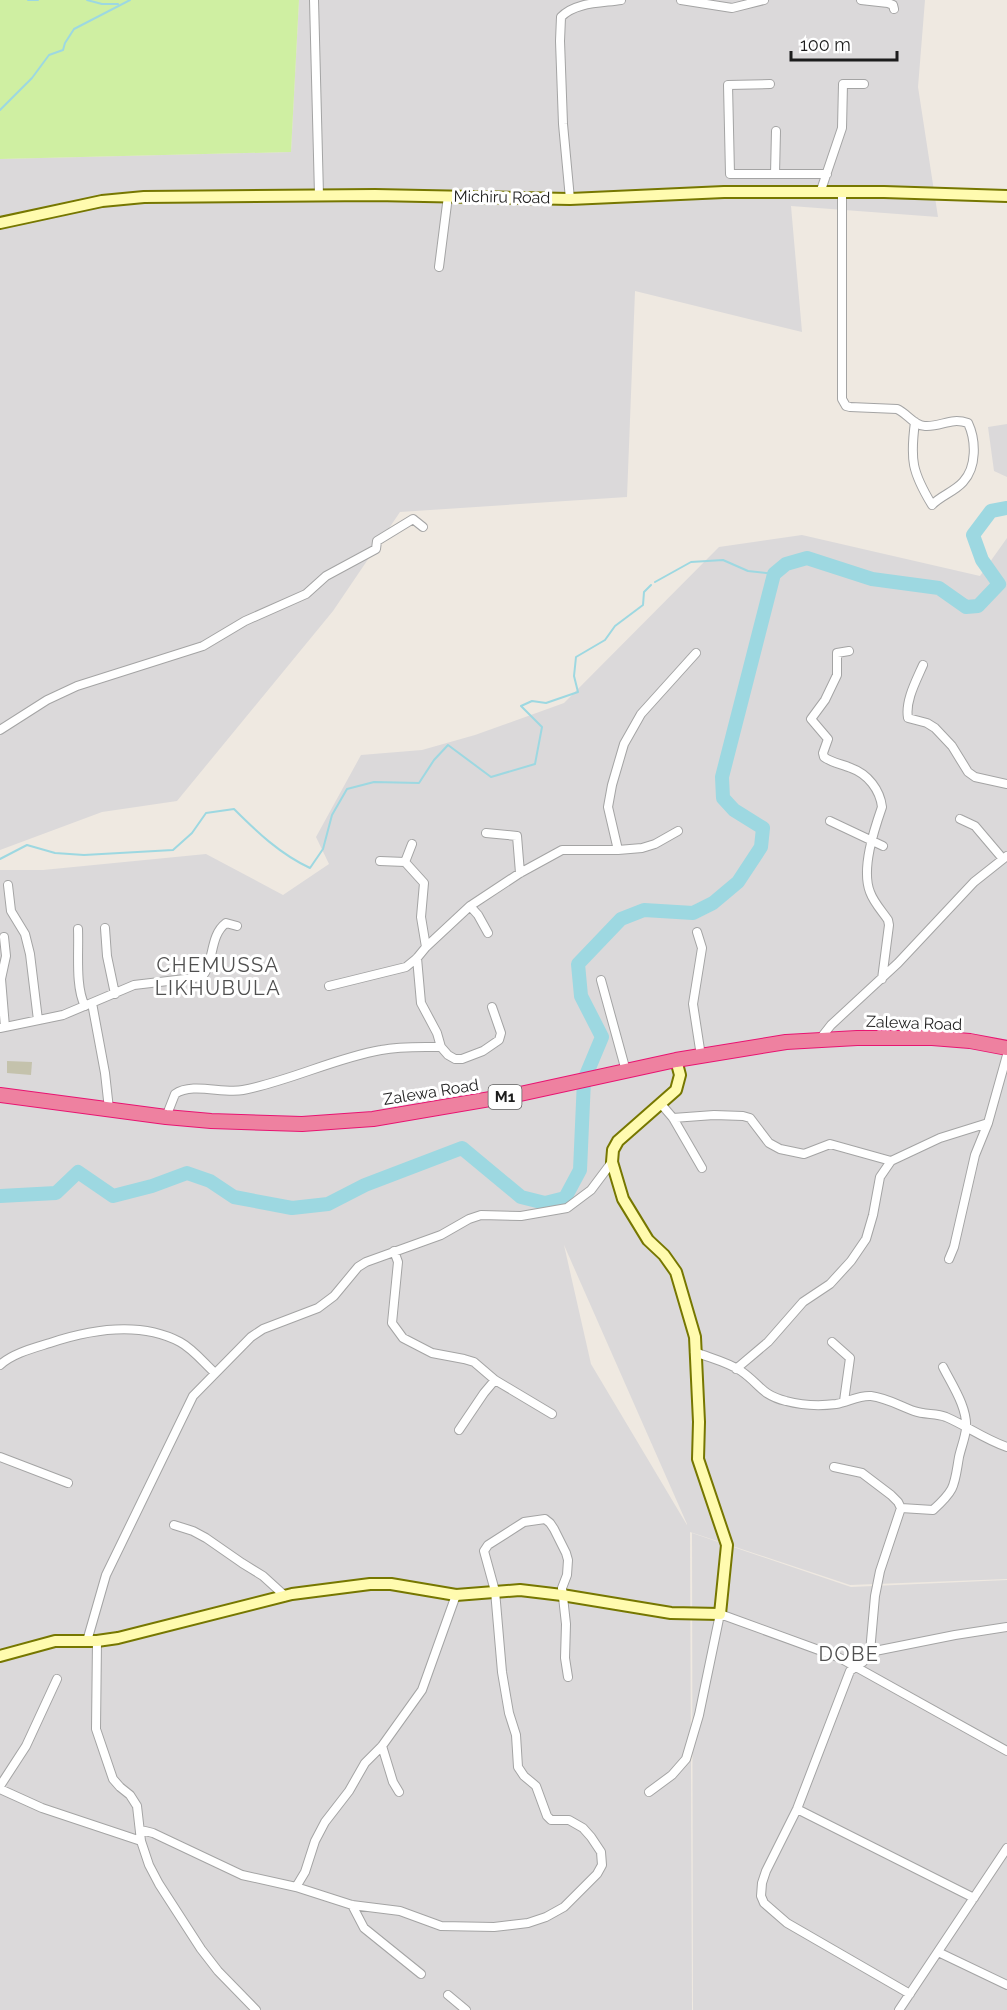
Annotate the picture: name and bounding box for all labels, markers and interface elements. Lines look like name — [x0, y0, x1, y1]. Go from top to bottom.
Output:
scale bar — [791, 24, 898, 62]
text: 100 m — [800, 34, 851, 55]
street label: Michiru Road — [453, 187, 551, 207]
district label: CHEMUSSA LIKHUBULA — [155, 953, 281, 1000]
street label: Zalewa Road — [866, 1012, 962, 1034]
street label: Zalewa Road — [382, 1075, 480, 1109]
road number: M1 — [488, 1085, 522, 1109]
district label: DOBE — [819, 1642, 879, 1666]

